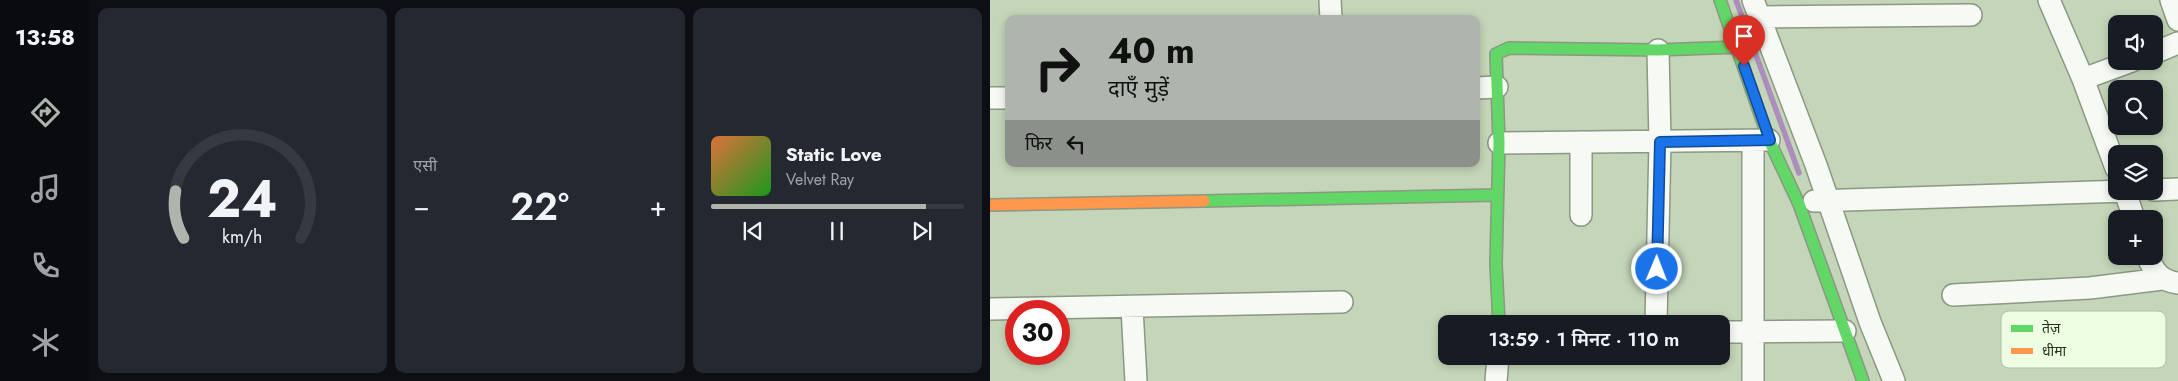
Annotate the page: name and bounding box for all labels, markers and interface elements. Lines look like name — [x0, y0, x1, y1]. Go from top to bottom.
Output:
pin — [1723, 15, 1765, 66]
map controls — [2108, 15, 2163, 265]
button: sound — [2108, 15, 2163, 70]
text: 13:58 — [15, 21, 75, 53]
icon: arrive — [1730, 22, 1758, 50]
text: 40 m — [1108, 26, 1195, 76]
icon: right — [1025, 35, 1090, 100]
text: दाएँ मुड़ें — [1108, 72, 1169, 104]
button: search — [2108, 80, 2163, 135]
icon: directions — [28, 95, 63, 130]
text: फिर — [1025, 130, 1052, 157]
icon: left — [1062, 130, 1090, 158]
text: Static Love — [786, 141, 882, 168]
button: layers — [2108, 145, 2163, 200]
text: एसी — [413, 154, 437, 177]
text: 24 — [207, 161, 278, 237]
text: Velvet Ray — [786, 168, 854, 191]
icon: music — [28, 171, 63, 206]
text: 22° — [510, 179, 569, 234]
text: − — [413, 186, 430, 227]
text: + — [649, 186, 667, 227]
button: + — [2108, 210, 2163, 265]
icon: previous — [739, 217, 767, 245]
icon: pause — [823, 217, 851, 245]
icon: next — [908, 217, 936, 245]
text: km/h — [222, 224, 263, 250]
position arrow — [1630, 242, 1682, 294]
icon: phone — [28, 248, 63, 283]
speed limit sign: 30 — [1005, 300, 1070, 365]
legend — [2001, 311, 2166, 368]
text: तेज़ — [2042, 318, 2061, 338]
icon: climate — [28, 325, 63, 360]
text: 13:59 · 1 मिनट · 110 m — [1489, 326, 1679, 353]
text: धीमा — [2042, 341, 2067, 361]

